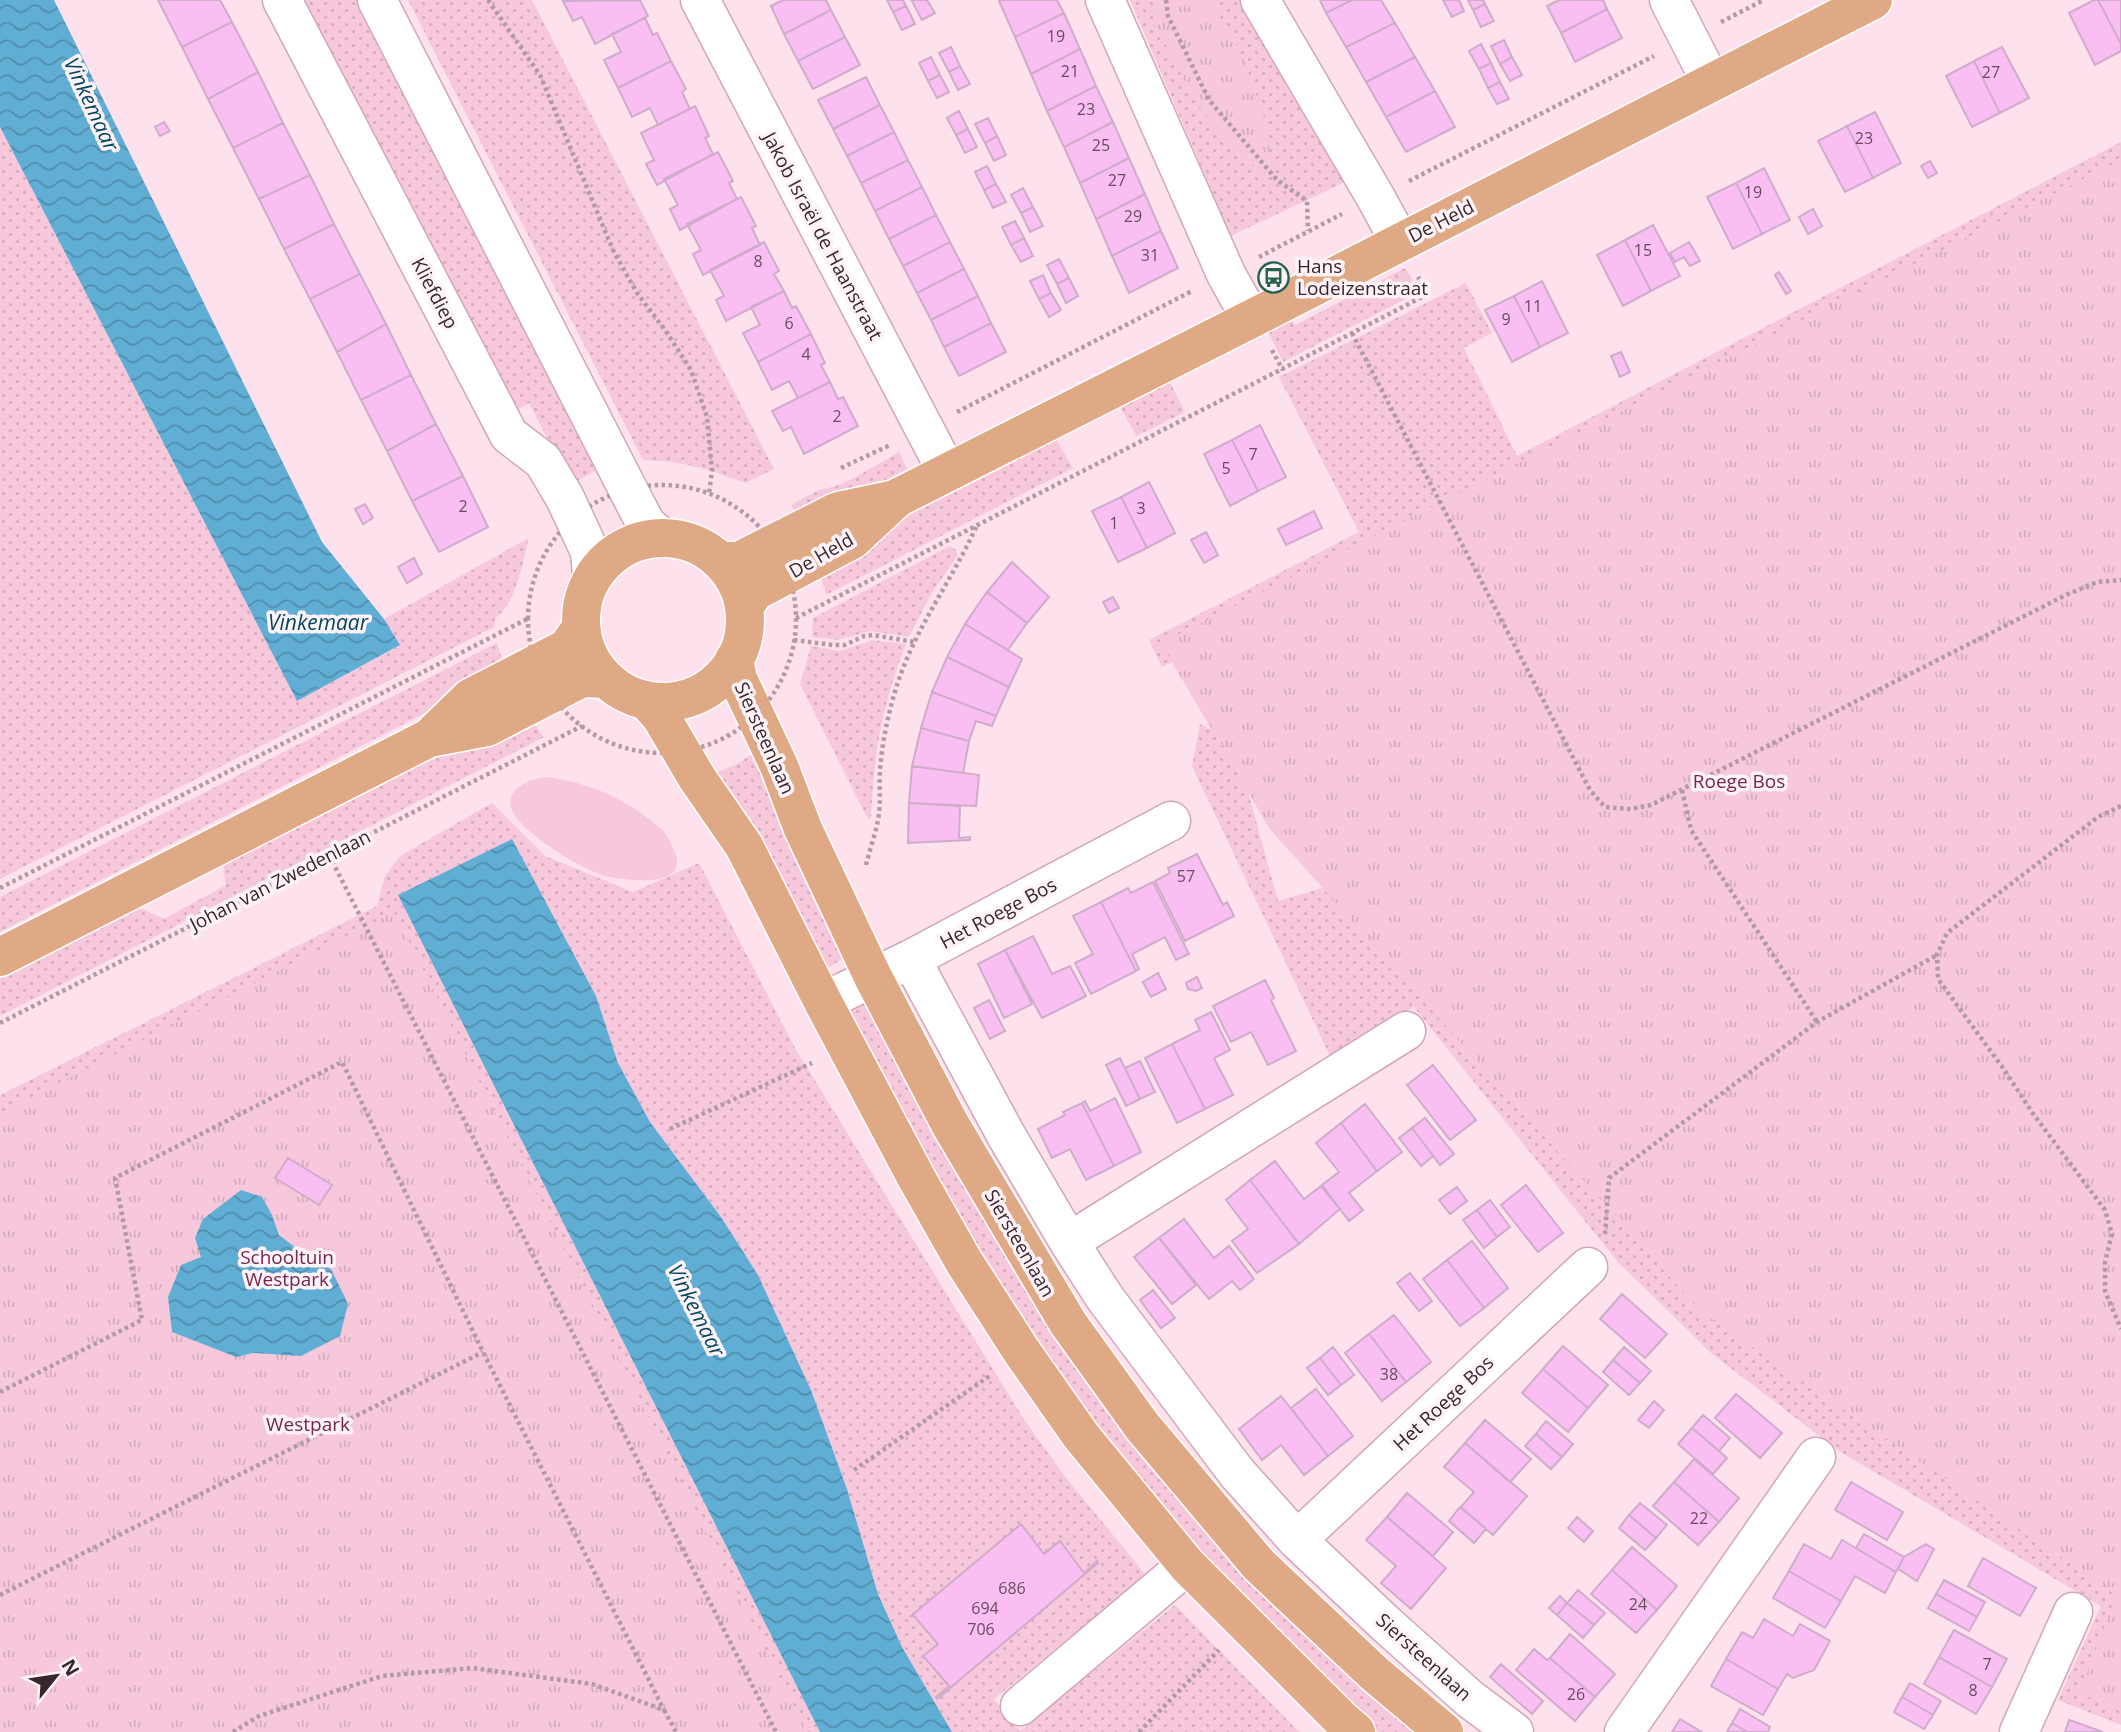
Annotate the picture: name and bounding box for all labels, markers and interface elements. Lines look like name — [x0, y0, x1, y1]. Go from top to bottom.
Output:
house number: 19 — [1047, 25, 1065, 47]
water label: Vinkemaar — [58, 53, 126, 156]
house number: 21 — [1061, 60, 1079, 82]
house number: 27 — [1982, 61, 2000, 83]
house number: 23 — [1077, 98, 1095, 120]
street label: Jakob Israël de Haanstraat — [756, 126, 889, 345]
house number: 23 — [1855, 127, 1873, 149]
house number: 25 — [1092, 134, 1110, 156]
house number: 27 — [1108, 169, 1126, 191]
house number: 19 — [1744, 181, 1762, 203]
street label: De Held — [1404, 193, 1478, 249]
house number: 29 — [1124, 205, 1142, 227]
house number: 15 — [1634, 239, 1652, 261]
house number: 31 — [1141, 244, 1159, 266]
house number: 8 — [753, 250, 763, 272]
street label: Kliefdiep — [405, 253, 465, 333]
place label: Hans Lodeizenstraat — [1297, 253, 1428, 301]
bus stop icon: Hans Lodeizenstraat — [1257, 260, 1291, 294]
house number: 11 — [1524, 295, 1542, 317]
house number: 9 — [1501, 308, 1511, 330]
house number: 6 — [784, 312, 794, 334]
house number: 4 — [801, 343, 811, 365]
house number: 2 — [832, 405, 842, 427]
house number: 7 — [1248, 443, 1258, 465]
house number: 5 — [1221, 457, 1231, 479]
house number: 2 — [458, 495, 468, 517]
house number: 3 — [1136, 497, 1146, 519]
house number: 1 — [1109, 512, 1119, 534]
street label: De Held — [784, 526, 858, 584]
water label: Vinkemaar — [268, 608, 369, 636]
street label: Siersteenlaan — [729, 678, 801, 798]
park label: Roege Bos — [1693, 768, 1785, 794]
street label: Johan van Zwedenlaan — [183, 823, 375, 938]
house number: 57 — [1177, 865, 1195, 887]
street label: Het Roege Bos — [935, 871, 1061, 955]
street label: Siersteenlaan — [979, 1185, 1061, 1301]
park label: Schooltuin Westpark — [240, 1244, 334, 1292]
water label: Vinkemaar — [662, 1259, 732, 1362]
street label: Het Roege Bos — [1387, 1350, 1499, 1456]
house number: 38 — [1380, 1363, 1398, 1385]
park label: Westpark — [266, 1411, 350, 1437]
house number: 22 — [1690, 1507, 1708, 1529]
house number: 686 — [998, 1577, 1026, 1599]
house number: 24 — [1629, 1593, 1647, 1615]
house number: 694 — [971, 1597, 999, 1619]
street label: Siersteenlaan — [1371, 1607, 1477, 1707]
house number: 706 — [967, 1618, 995, 1640]
north arrow — [21, 1641, 91, 1711]
house number: 7 — [1982, 1653, 1992, 1675]
text: N — [56, 1654, 86, 1681]
house number: 8 — [1968, 1679, 1978, 1701]
house number: 26 — [1567, 1683, 1585, 1705]

